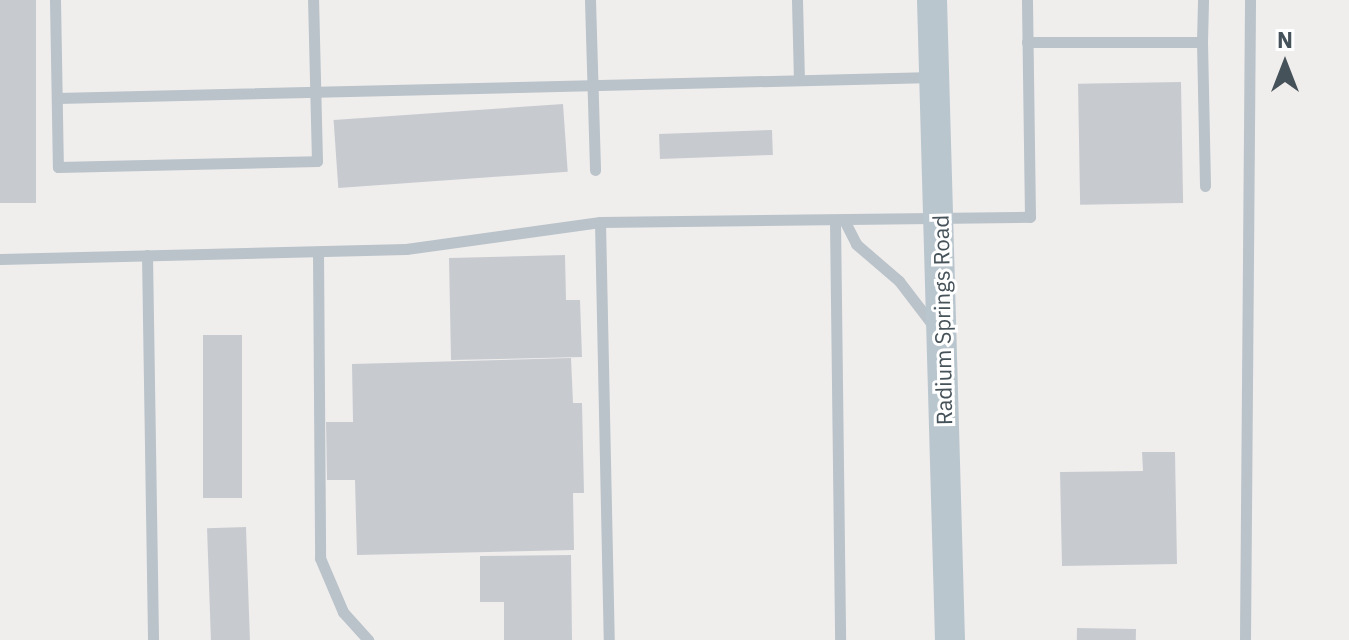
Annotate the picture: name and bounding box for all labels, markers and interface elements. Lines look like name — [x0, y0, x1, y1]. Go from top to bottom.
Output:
north arrow — [1245, 24, 1325, 104]
text: N — [1277, 25, 1293, 54]
street label: Radium Springs Road — [927, 215, 957, 425]

